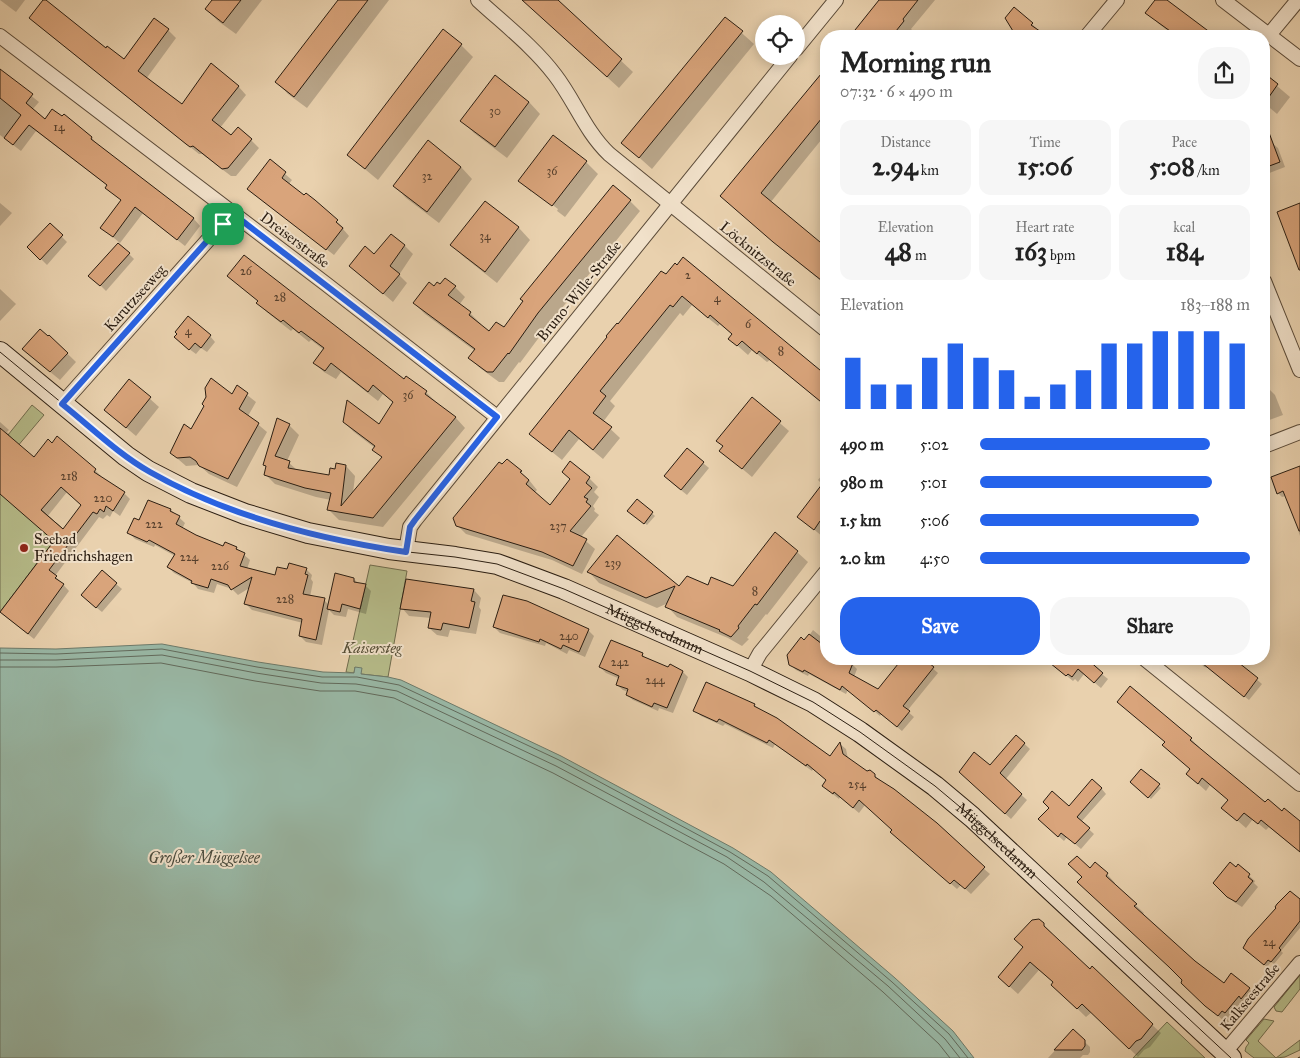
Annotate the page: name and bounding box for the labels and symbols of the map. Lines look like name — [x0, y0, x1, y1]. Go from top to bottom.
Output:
house number: 30 — [489, 104, 501, 118]
house number: 14 — [53, 120, 65, 134]
house number: 36 — [547, 164, 558, 178]
house number: 32 — [422, 169, 432, 183]
pin — [202, 203, 244, 245]
street label: Dreiserstraße — [257, 208, 333, 272]
street label: Löcknitzstraße — [716, 218, 800, 290]
house number: 34 — [479, 229, 491, 243]
street label: Bruno-Wille-Straße — [533, 237, 625, 345]
street label: Karutzseeweg — [100, 260, 170, 335]
house number: 26 — [240, 264, 253, 278]
house number: 2 — [685, 268, 691, 282]
house number: 28 — [274, 290, 286, 304]
house number: 4 — [714, 291, 721, 305]
house number: 6 — [745, 317, 752, 331]
house number: 4 — [185, 324, 192, 338]
house number: 8 — [778, 344, 784, 358]
house number: 36 — [403, 388, 414, 402]
house number: 218 — [60, 469, 78, 483]
house number: 220 — [94, 491, 112, 505]
house number: 222 — [145, 517, 163, 531]
house number: 237 — [549, 519, 567, 533]
place label: Seebad Friedrichshagen — [34, 530, 133, 565]
marker: Seebad Friedrichshagen — [18, 542, 30, 554]
house number: 224 — [180, 550, 199, 564]
house number: 239 — [604, 556, 622, 570]
house number: 226 — [211, 559, 230, 573]
house number: 8 — [752, 584, 758, 598]
house number: 228 — [276, 592, 294, 606]
street label: Müggelseedamm — [603, 600, 707, 659]
house number: 240 — [559, 629, 579, 643]
park label: Kaisersteg — [341, 639, 403, 657]
house number: 242 — [611, 655, 629, 669]
house number: 244 — [645, 673, 665, 687]
house number: 254 — [848, 777, 866, 791]
street label: Müggelseedamm — [952, 798, 1042, 883]
water label: Großer Müggelsee — [148, 848, 261, 867]
house number: 24 — [1263, 935, 1276, 949]
street label: Kalkseestraße — [1217, 960, 1283, 1034]

